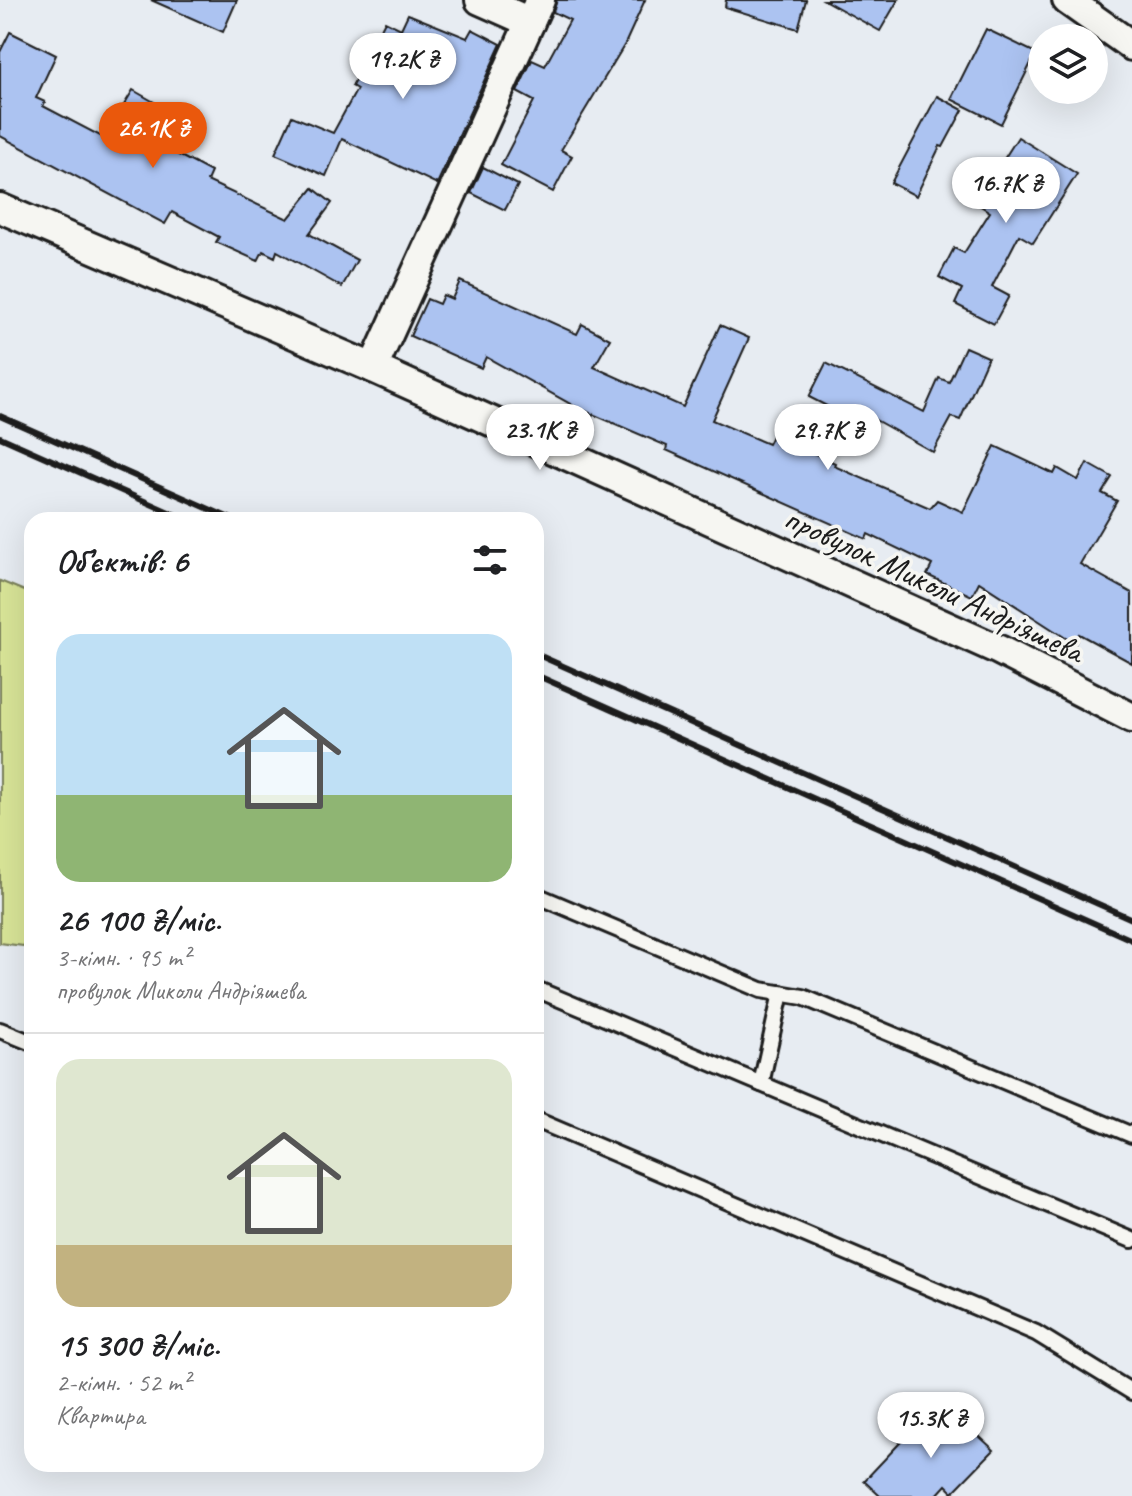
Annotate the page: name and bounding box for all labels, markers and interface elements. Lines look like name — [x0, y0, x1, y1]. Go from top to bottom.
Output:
map controls — [1028, 24, 1108, 104]
button: layers — [1028, 24, 1108, 104]
pin: 19.2K ₴ — [329, 33, 477, 101]
text: 19.2K ₴ — [367, 42, 439, 75]
pin: 26.1K ₴ — [79, 102, 227, 170]
text: 26.1K ₴ — [117, 111, 189, 144]
pin: 16.7K ₴ — [932, 157, 1080, 225]
text: 16.7K ₴ — [970, 166, 1042, 199]
pin: 23.1K ₴ — [466, 404, 614, 472]
pin: 29.7K ₴ — [754, 404, 902, 472]
text: 23.1K ₴ — [504, 413, 576, 446]
text: 29.7K ₴ — [792, 413, 864, 446]
street label: провулок Миколи Андріяшева — [777, 496, 1093, 674]
icon: filters — [468, 538, 512, 582]
text: Об’єктів: 6 — [56, 539, 188, 582]
icon: home — [212, 686, 356, 830]
text: 26 100 ₴/міс. — [56, 898, 221, 941]
text: 3-кімн. · 95 m² — [56, 941, 190, 974]
text: провулок Миколи Андріяшева — [56, 974, 305, 1007]
icon: home — [212, 1111, 356, 1255]
text: 15 300 ₴/міс. — [56, 1323, 220, 1366]
text: 2-кімн. · 52 m² — [56, 1366, 190, 1399]
pin: 15.3K ₴ — [857, 1392, 1005, 1460]
text: Квартира — [56, 1399, 145, 1432]
text: 15.3K ₴ — [895, 1401, 967, 1434]

